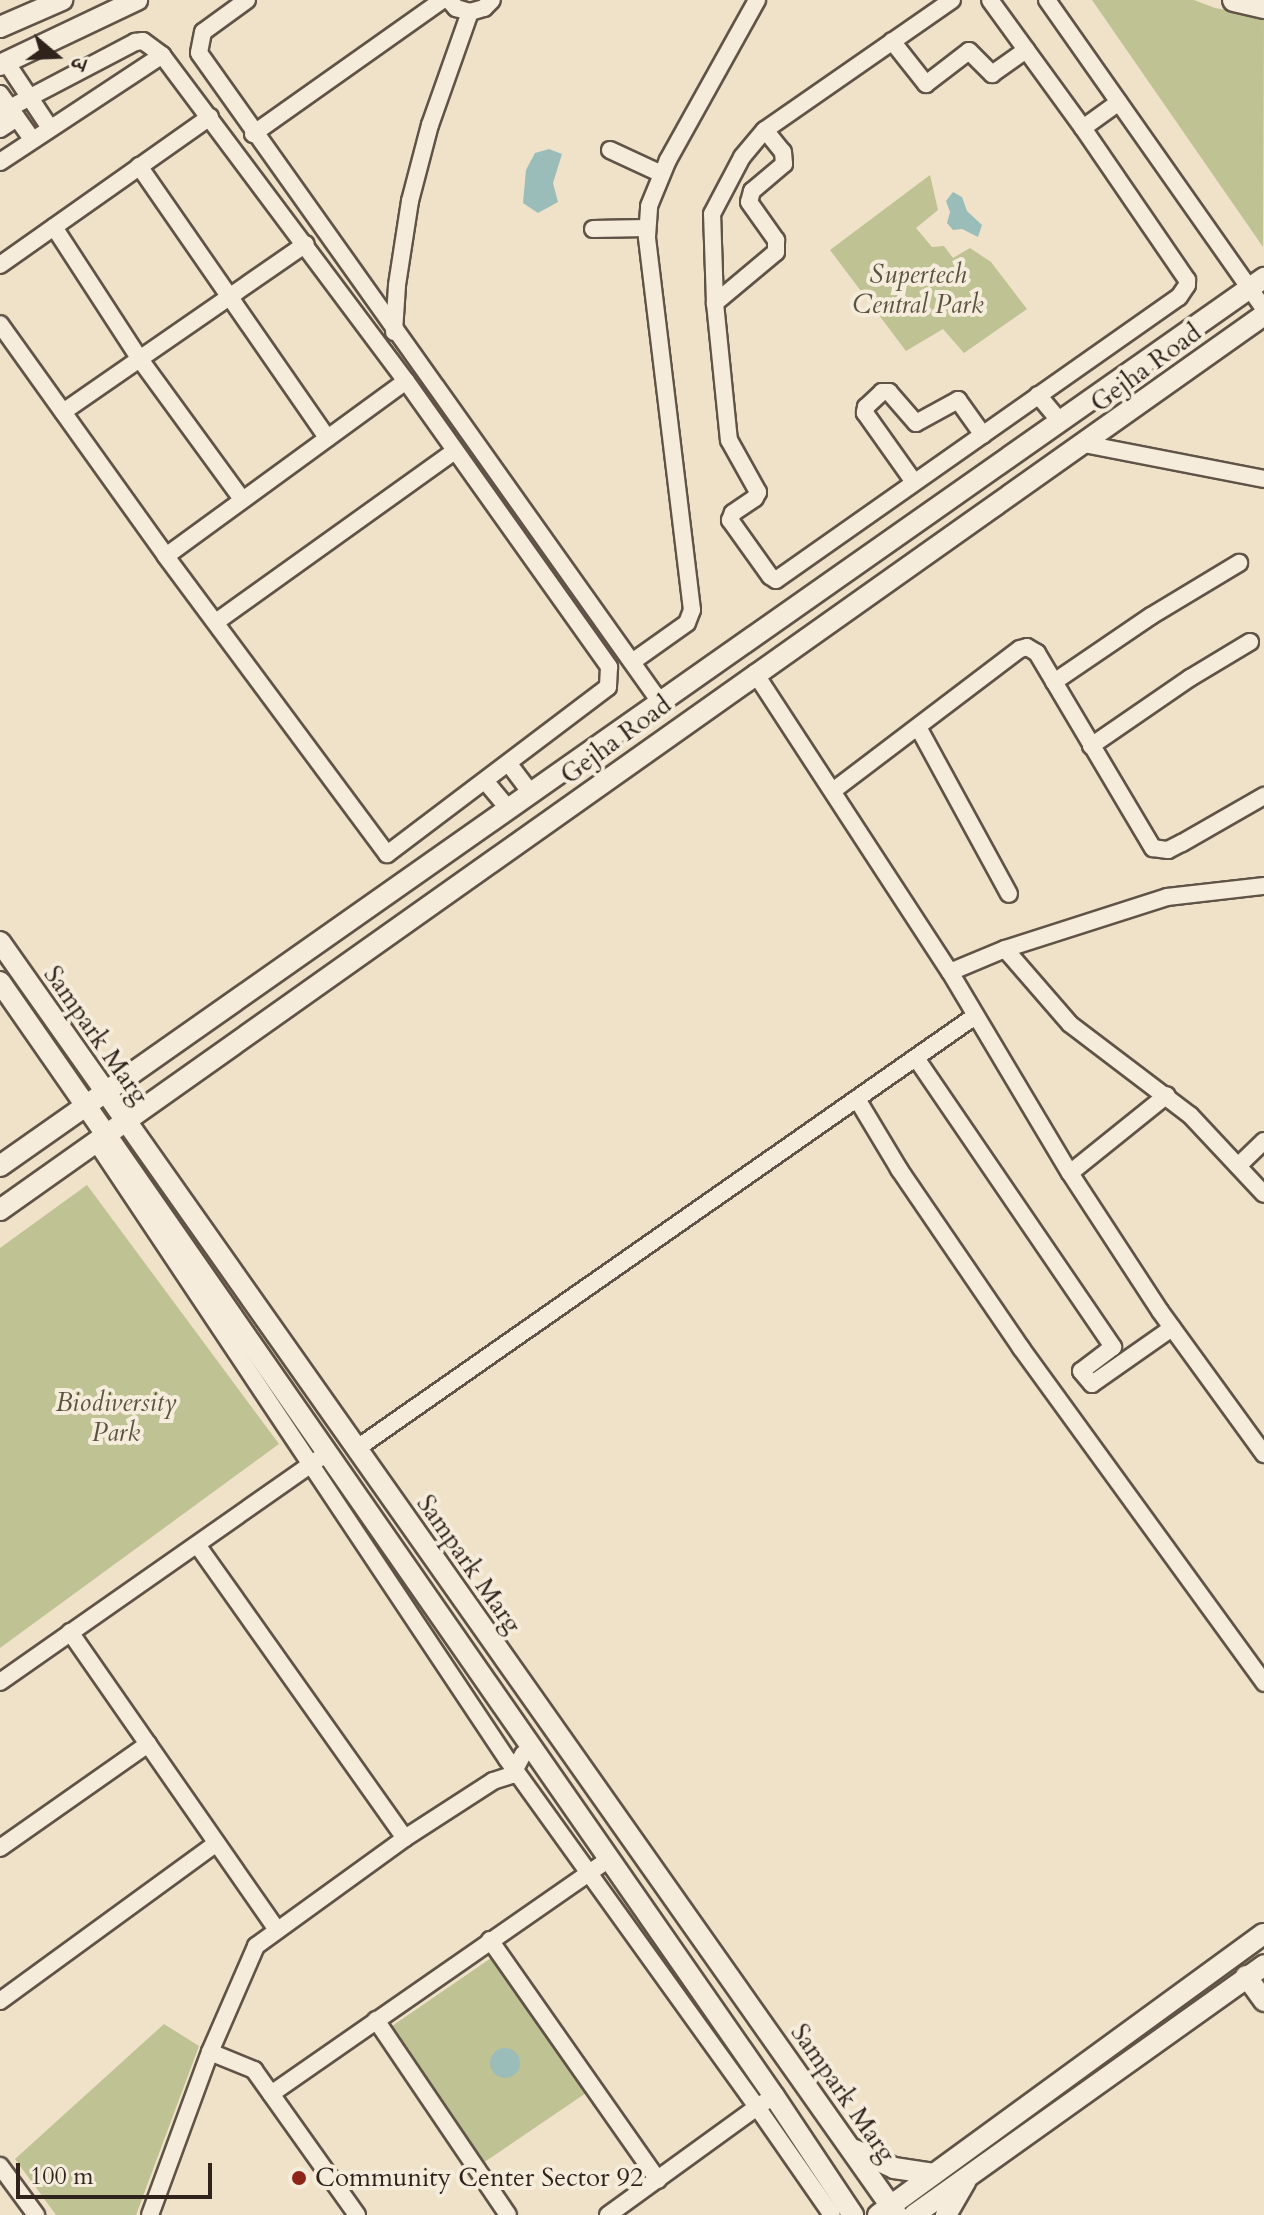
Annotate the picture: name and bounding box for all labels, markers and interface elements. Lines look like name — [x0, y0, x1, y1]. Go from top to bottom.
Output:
north arrow — [16, 16, 96, 96]
text: उ — [63, 54, 95, 74]
park label: Supertech Central Park — [852, 259, 984, 320]
street label: Gejha Road — [1085, 317, 1207, 419]
street label: Gejha Road — [555, 689, 677, 791]
street label: Sampark Marg — [37, 960, 155, 1110]
park label: Biodiversity Park — [55, 1387, 177, 1448]
street label: Sampark Marg — [410, 1489, 528, 1639]
street label: Sampark Marg — [784, 2018, 902, 2168]
scale bar — [20, 2147, 216, 2197]
text: 100 m — [30, 2160, 94, 2193]
place label: Community Center Sector 92 — [315, 2162, 643, 2194]
marker: Community Center Sector 92 — [290, 2169, 308, 2187]

